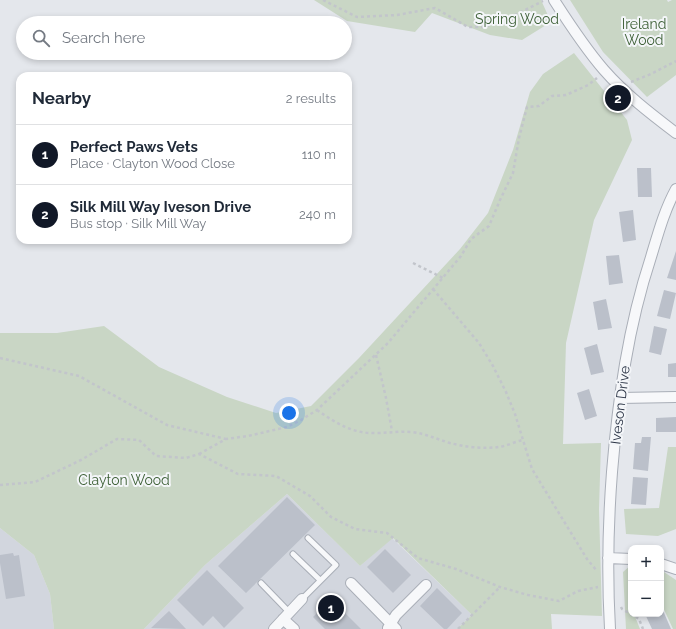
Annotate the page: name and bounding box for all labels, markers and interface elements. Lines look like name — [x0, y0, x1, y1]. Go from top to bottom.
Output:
park label: Spring Wood — [475, 11, 559, 27]
search box — [16, 16, 352, 60]
park label: Ireland Wood — [622, 16, 666, 48]
icon: search — [30, 27, 52, 49]
text: Search here — [62, 29, 145, 47]
pin: 2 — [605, 83, 631, 113]
text: Nearby — [32, 88, 91, 108]
text: 2 results — [286, 91, 336, 106]
text: Perfect Paws Vets — [70, 138, 198, 156]
text: 1 — [42, 147, 48, 162]
text: 110 m — [302, 147, 336, 162]
text: Place · Clayton Wood Close — [70, 156, 235, 171]
text: Silk Mill Way Iveson Drive — [70, 198, 251, 216]
text: 2 — [41, 207, 49, 222]
text: 240 m — [299, 207, 336, 222]
text: Bus stop · Silk Mill Way — [70, 216, 206, 231]
street label: Iveson Drive — [607, 365, 633, 445]
your location — [279, 403, 299, 423]
park label: Clayton Wood — [78, 472, 170, 488]
map controls — [628, 545, 664, 617]
button: + — [628, 545, 664, 581]
button: − — [628, 581, 664, 617]
pin: 1 — [318, 593, 344, 623]

